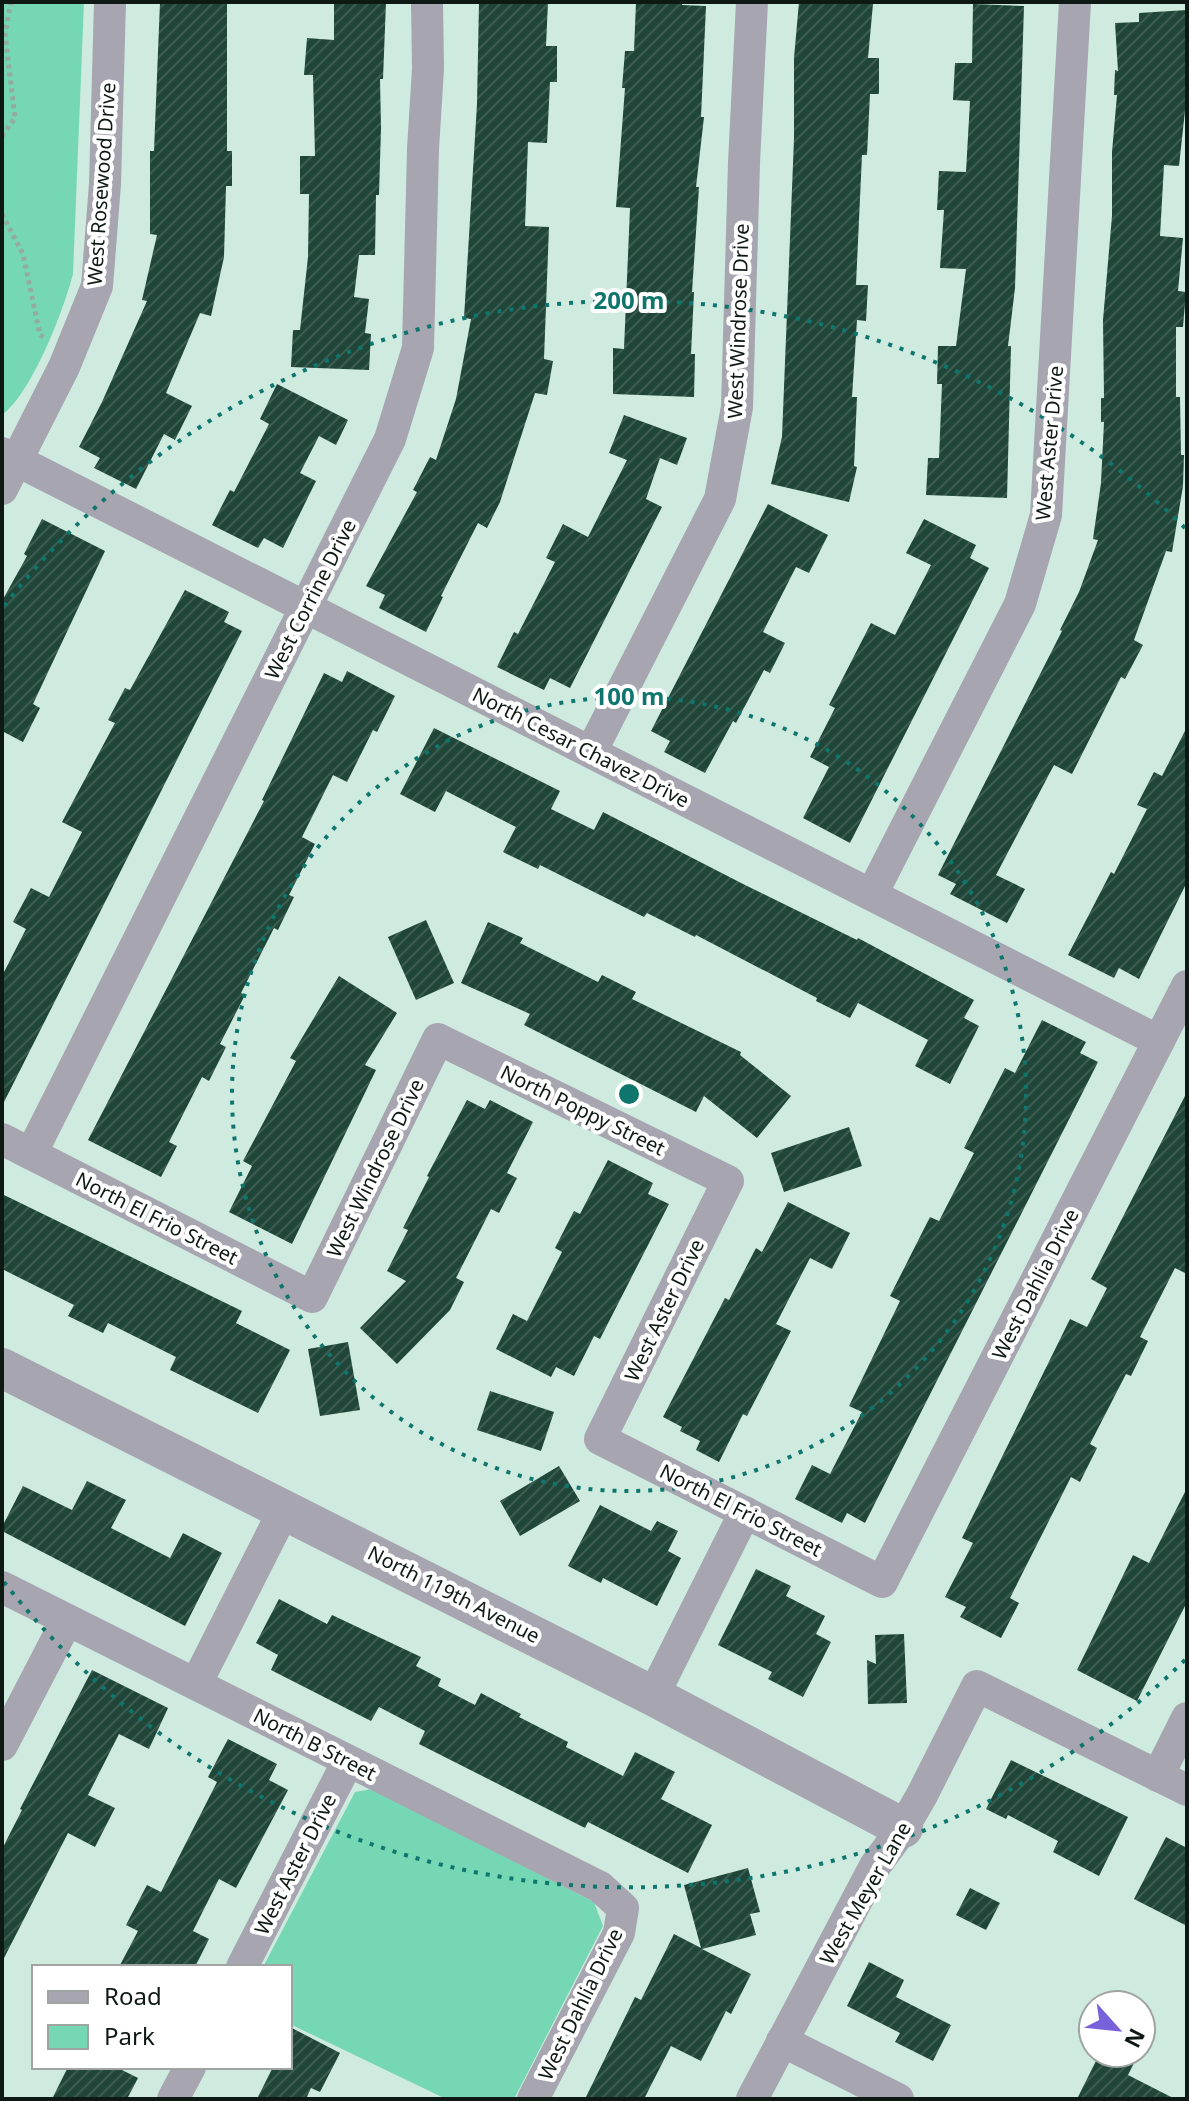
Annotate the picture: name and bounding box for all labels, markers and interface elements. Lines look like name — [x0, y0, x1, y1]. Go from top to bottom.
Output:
street label: West Rosewood Drive — [80, 82, 122, 286]
street label: West Windrose Drive — [721, 223, 755, 419]
text: 200 m — [594, 283, 664, 316]
street label: West Aster Drive — [1029, 364, 1069, 522]
street label: West Corrine Drive — [258, 514, 362, 684]
text: 100 m — [594, 679, 664, 712]
street label: North Cesar Chavez Drive — [468, 680, 694, 814]
street label: North Poppy Street — [496, 1058, 670, 1162]
street label: West Windrose Drive — [320, 1074, 430, 1262]
centre of rings — [615, 1080, 643, 1108]
street label: North El Frio Street — [71, 1165, 243, 1271]
street label: West Dahlia Drive — [985, 1204, 1085, 1364]
street label: West Aster Drive — [618, 1234, 710, 1386]
street label: North El Frio Street — [655, 1457, 827, 1563]
street label: North 119th Avenue — [363, 1539, 545, 1649]
street label: North B Street — [249, 1701, 381, 1787]
street label: West Aster Drive — [248, 1789, 342, 1939]
street label: West Meyer Lane — [813, 1817, 917, 1969]
street label: West Dahlia Drive — [532, 1924, 628, 2084]
legend — [32, 1965, 292, 2069]
text: Road — [104, 1979, 162, 2012]
north arrow — [1077, 1989, 1157, 2069]
text: Park — [104, 2019, 155, 2052]
text: N — [1118, 2024, 1153, 2053]

